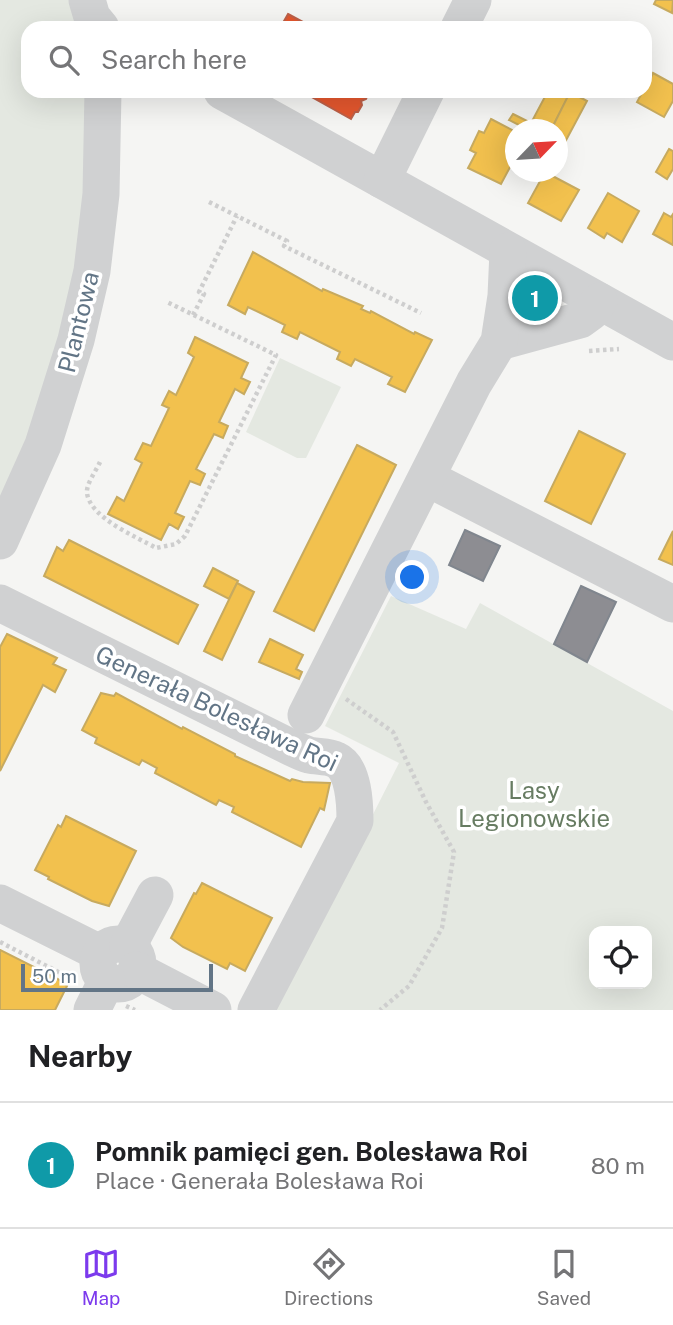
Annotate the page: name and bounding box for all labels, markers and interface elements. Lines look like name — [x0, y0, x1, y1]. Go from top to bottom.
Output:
search box — [21, 21, 652, 98]
icon: search — [45, 41, 83, 79]
text: Search here — [101, 44, 247, 75]
north arrow — [505, 119, 568, 182]
street label: Plantowa — [52, 269, 104, 375]
pin: 1 — [512, 272, 558, 324]
your location — [395, 560, 429, 594]
street label: Generała Bolesława Roi — [91, 640, 343, 776]
park label: Lasy Legionowskie — [458, 776, 610, 832]
map controls — [589, 926, 652, 989]
button: locate — [589, 926, 652, 989]
scale bar — [21, 961, 214, 993]
text: 50 m — [32, 965, 77, 987]
text: Nearby — [28, 1038, 132, 1074]
text: Pomnik pamięci gen. Bolesława Roi — [95, 1136, 528, 1167]
text: 1 — [46, 1152, 56, 1179]
text: 80 m — [591, 1152, 645, 1179]
text: Place · Generała Bolesława Roi — [95, 1167, 424, 1194]
tab: Map — [82, 1245, 120, 1309]
tab: Directions — [284, 1245, 373, 1309]
tab: Saved — [537, 1245, 591, 1309]

